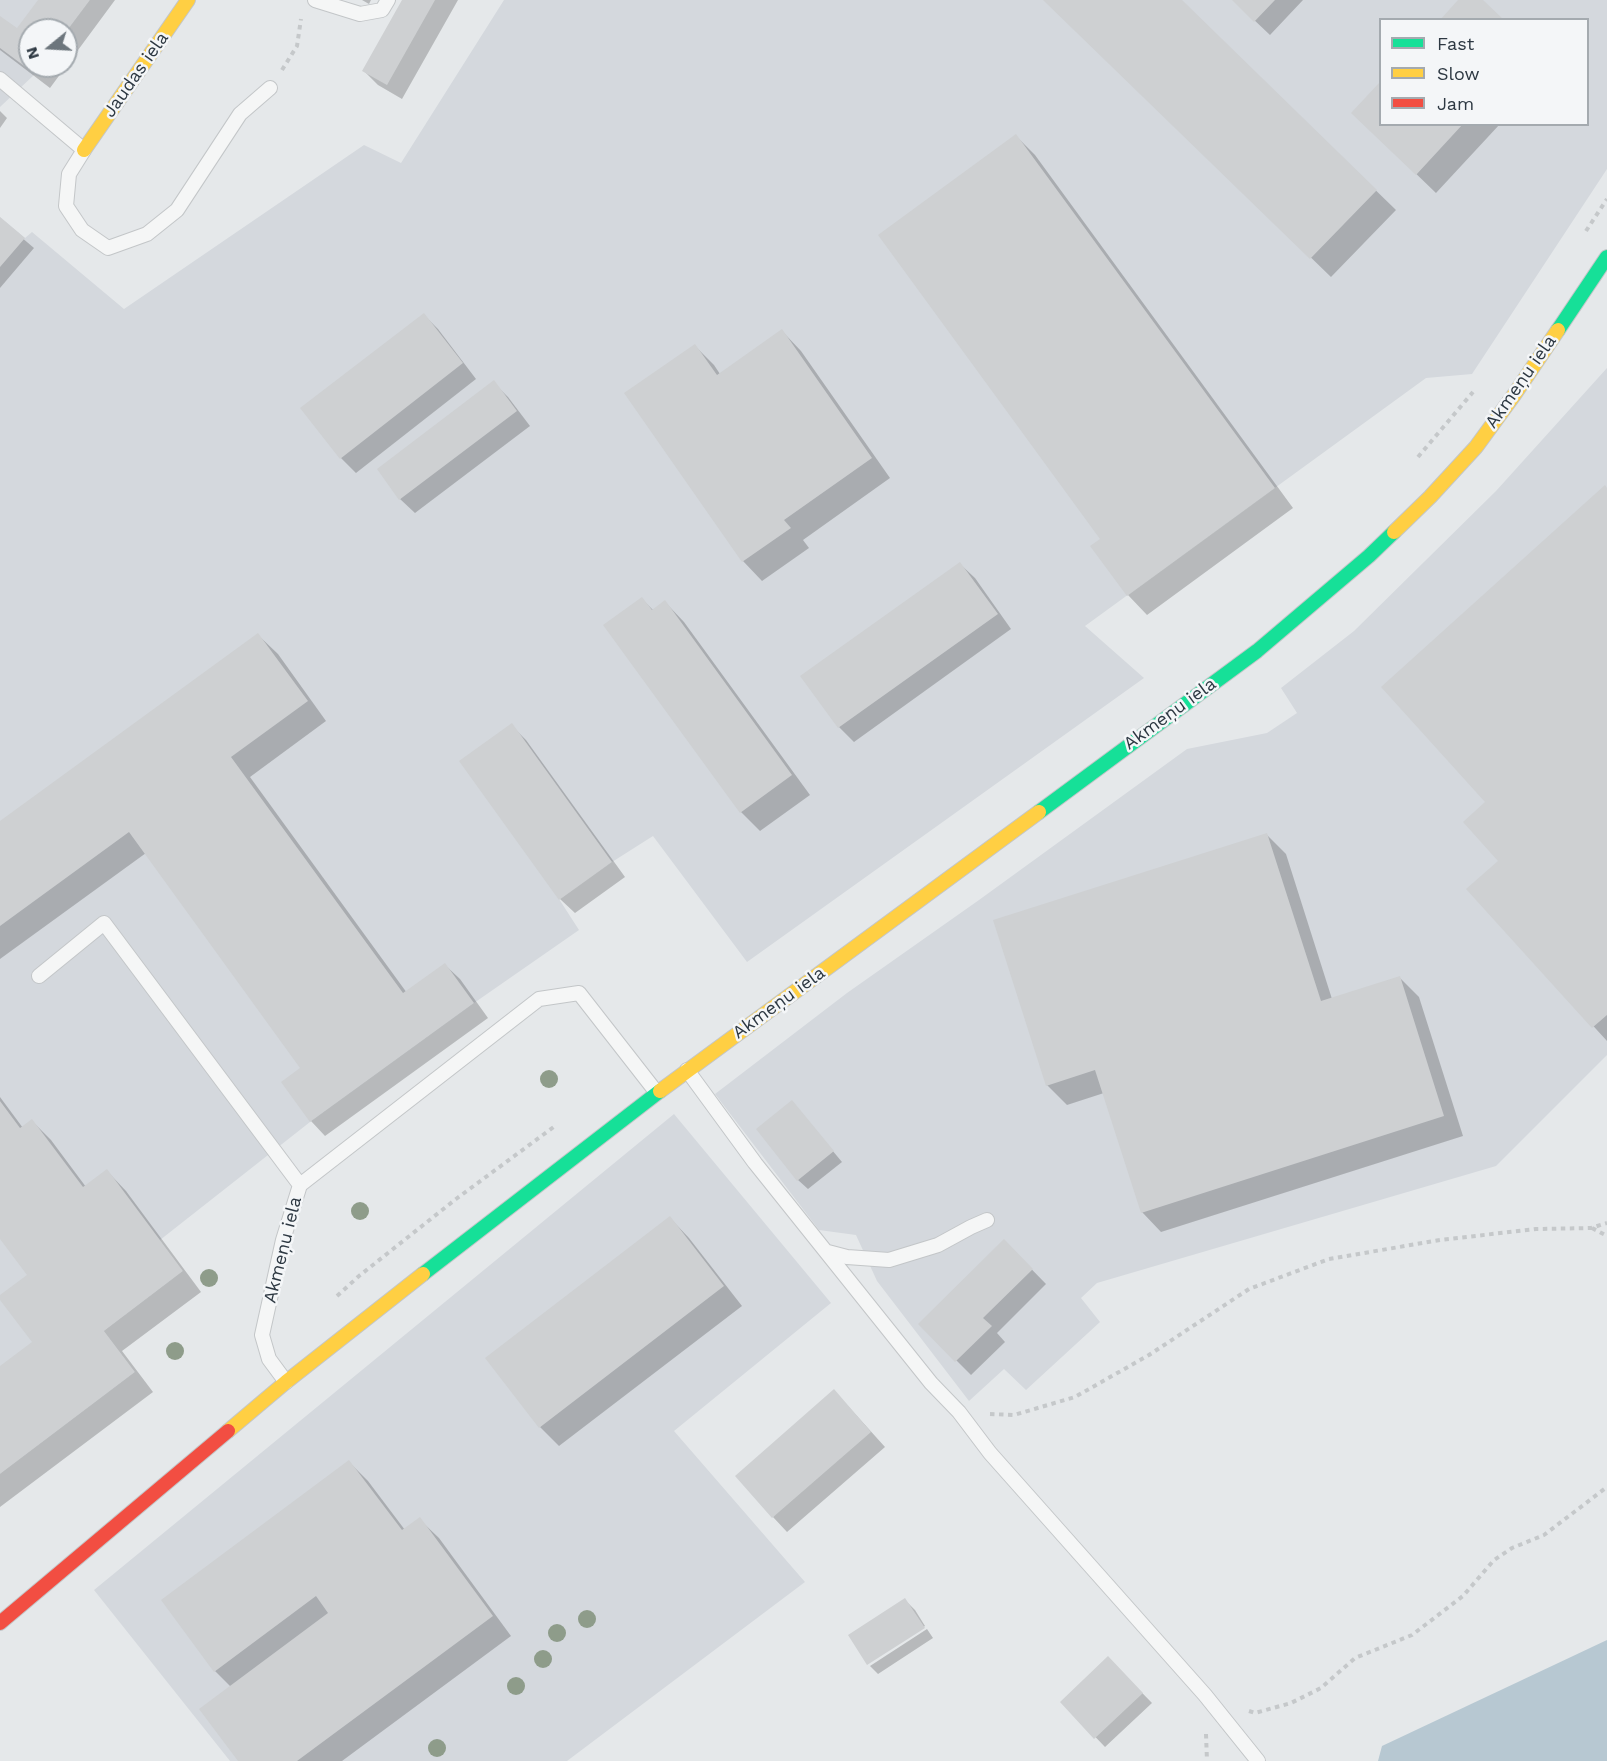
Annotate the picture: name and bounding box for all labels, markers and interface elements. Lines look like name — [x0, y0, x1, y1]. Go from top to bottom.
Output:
north arrow — [18, 18, 78, 78]
legend — [1379, 18, 1589, 126]
street label: Jaudas iela — [99, 28, 173, 122]
text: Fast — [1437, 33, 1474, 54]
text: N — [21, 45, 43, 62]
text: Slow — [1437, 63, 1480, 84]
text: Jam — [1437, 93, 1474, 114]
street label: Akmeņu iela — [1481, 331, 1561, 433]
street label: Akmeņu iela — [1120, 673, 1220, 755]
street label: Akmeņu iela — [729, 962, 829, 1044]
street label: Akmeņu iela — [259, 1195, 307, 1305]

